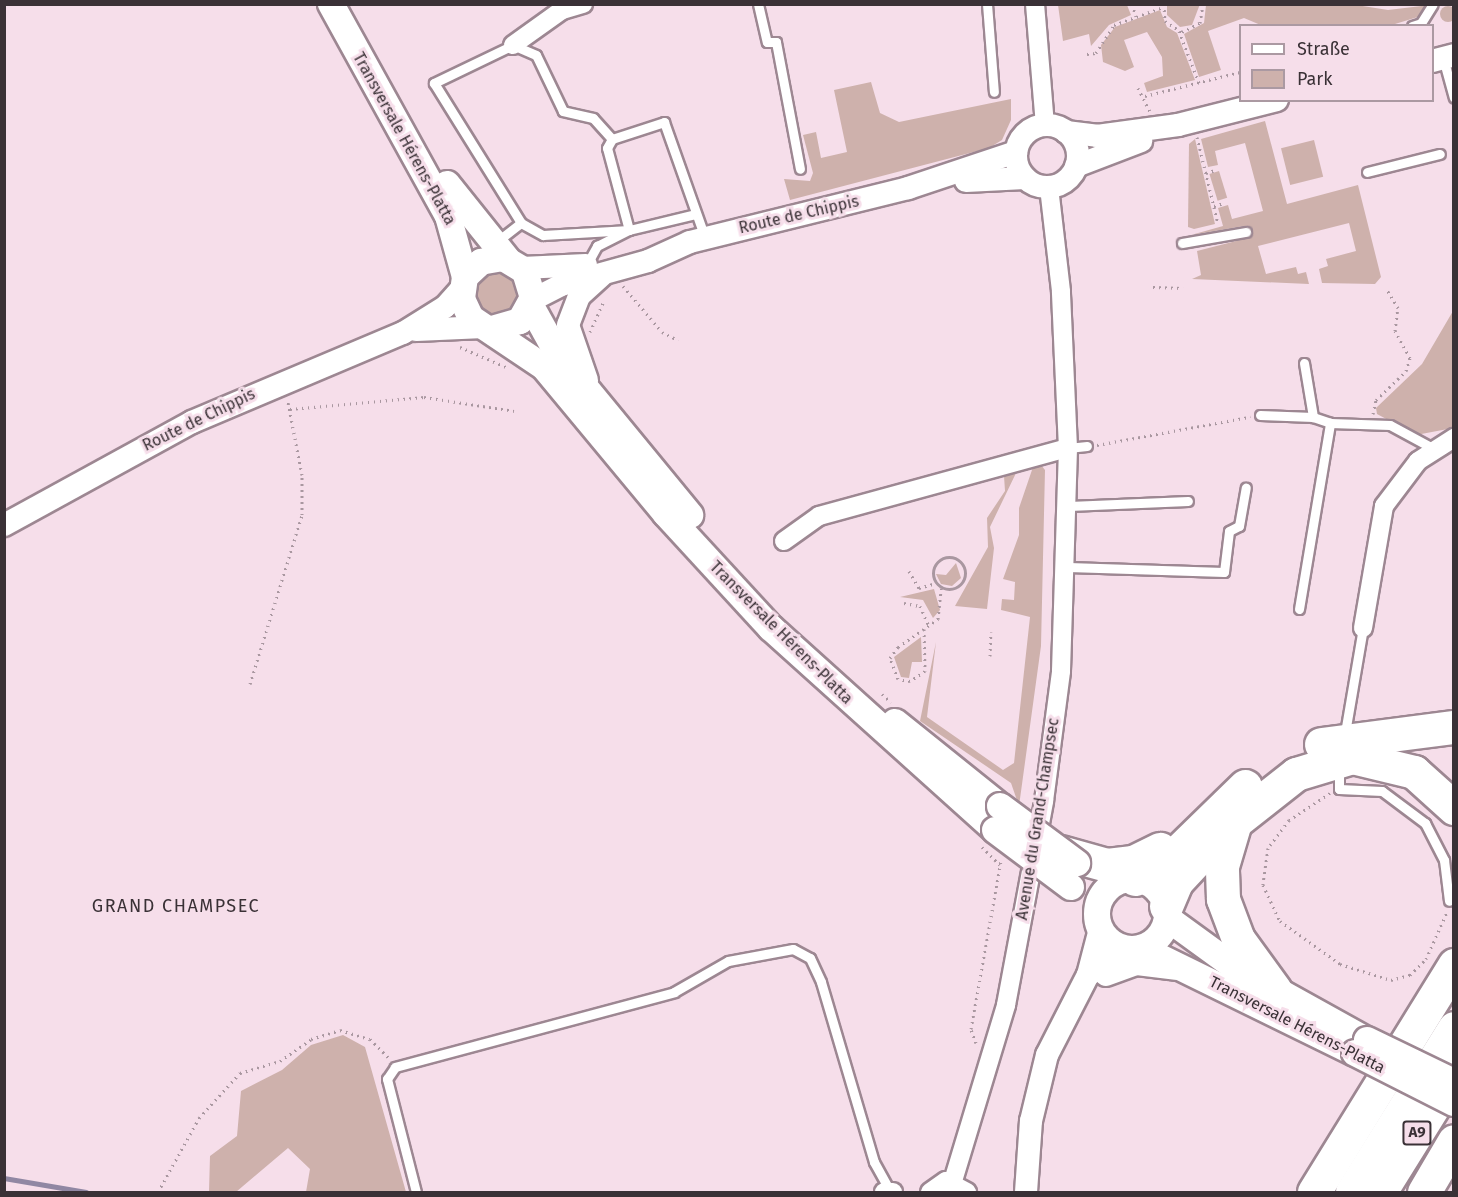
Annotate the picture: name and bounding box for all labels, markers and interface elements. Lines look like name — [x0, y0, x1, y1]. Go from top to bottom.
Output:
legend — [1239, 24, 1434, 102]
text: Straße — [1297, 38, 1350, 60]
street label: Transversale Hérens-Platta — [348, 49, 460, 229]
text: Park — [1297, 68, 1332, 90]
street label: Route de Chippis — [737, 192, 861, 238]
street label: Route de Chippis — [140, 384, 258, 456]
street label: Transversale Hérens-Platta — [706, 558, 856, 708]
street label: Avenue du Grand-Champsec — [1013, 717, 1063, 921]
district label: GRAND CHAMPSEC — [92, 895, 260, 917]
street label: Transversale Hérens-Platta — [1206, 972, 1388, 1078]
road number: A9 — [1402, 1121, 1432, 1145]

